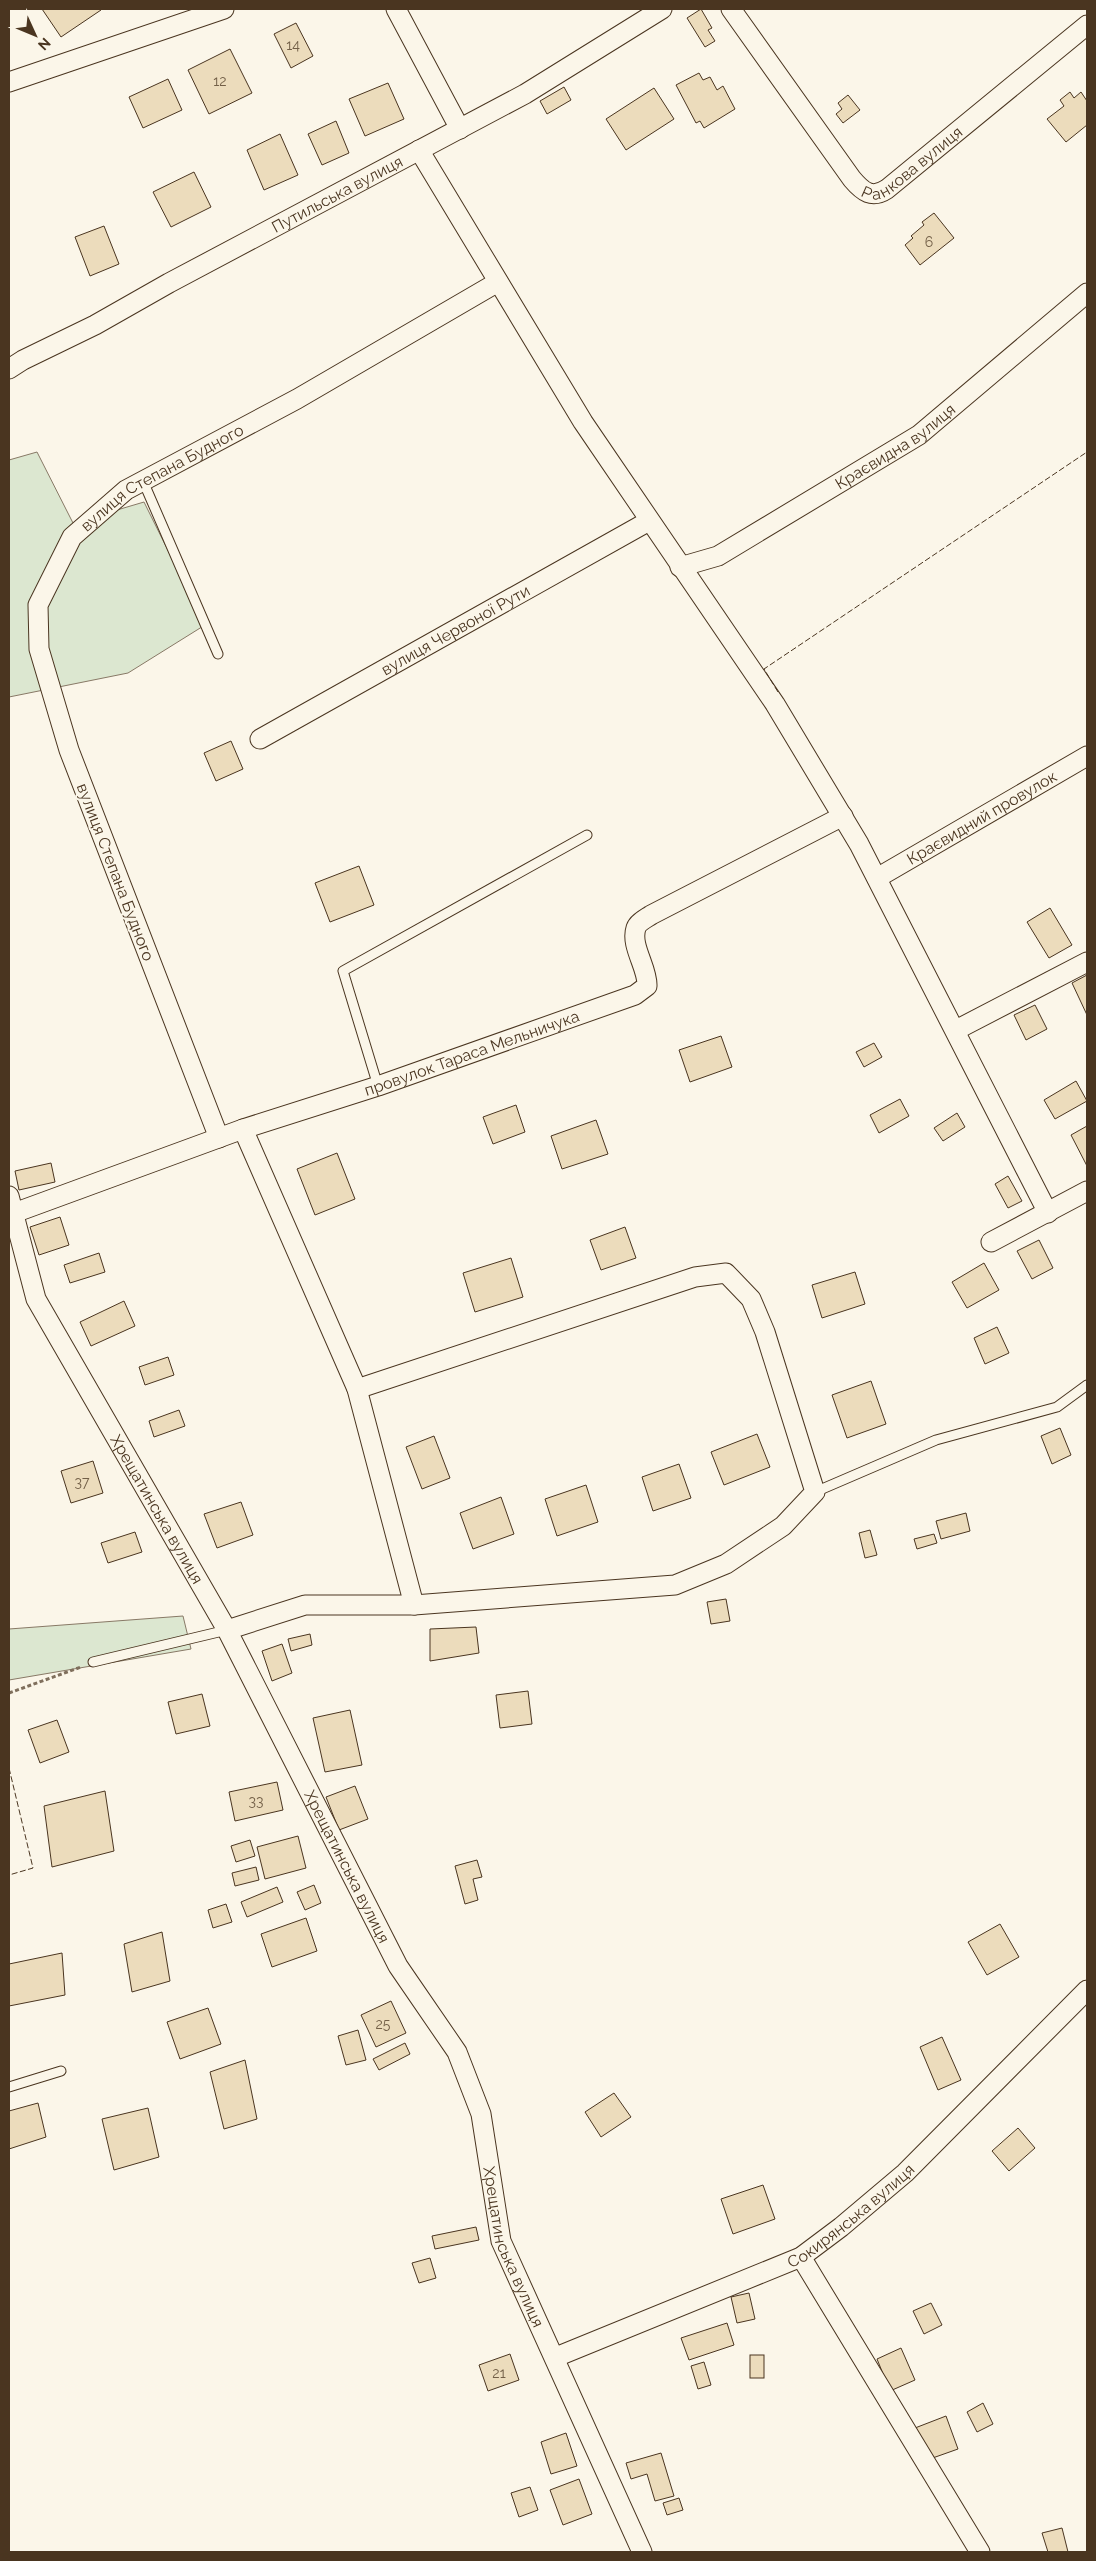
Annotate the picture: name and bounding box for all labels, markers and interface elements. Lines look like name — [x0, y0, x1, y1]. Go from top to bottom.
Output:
north arrow — [10, 10, 60, 60]
text: N — [35, 35, 54, 53]
house number: 14 — [286, 37, 300, 53]
house number: 12 — [213, 73, 227, 89]
street label: Ранкова вулиця — [858, 122, 966, 204]
street label: Путильська вулиця — [269, 152, 406, 237]
house number: 6 — [925, 234, 933, 250]
street label: Краєвидна вулиця — [832, 400, 959, 493]
street label: вулиця Степана Будного — [77, 420, 247, 535]
street label: вулиця Червоної Рути — [378, 581, 533, 679]
street label: Краєвидний провулок — [904, 767, 1060, 869]
street label: вулиця Степана Будного — [73, 781, 158, 964]
street label: провулок Тараса Мельничука — [362, 1007, 582, 1100]
street label: Хрещатинська вулиця — [106, 1431, 207, 1587]
house number: 37 — [75, 1474, 90, 1490]
street label: Хрещатинська вулиця — [300, 1787, 394, 1946]
house number: 33 — [249, 1793, 263, 1809]
house number: 25 — [376, 2016, 391, 2032]
street label: Сокирянська вулиця — [785, 2160, 919, 2272]
street label: Хрещатинська вулиця — [479, 2165, 548, 2330]
house number: 21 — [492, 2365, 506, 2381]

